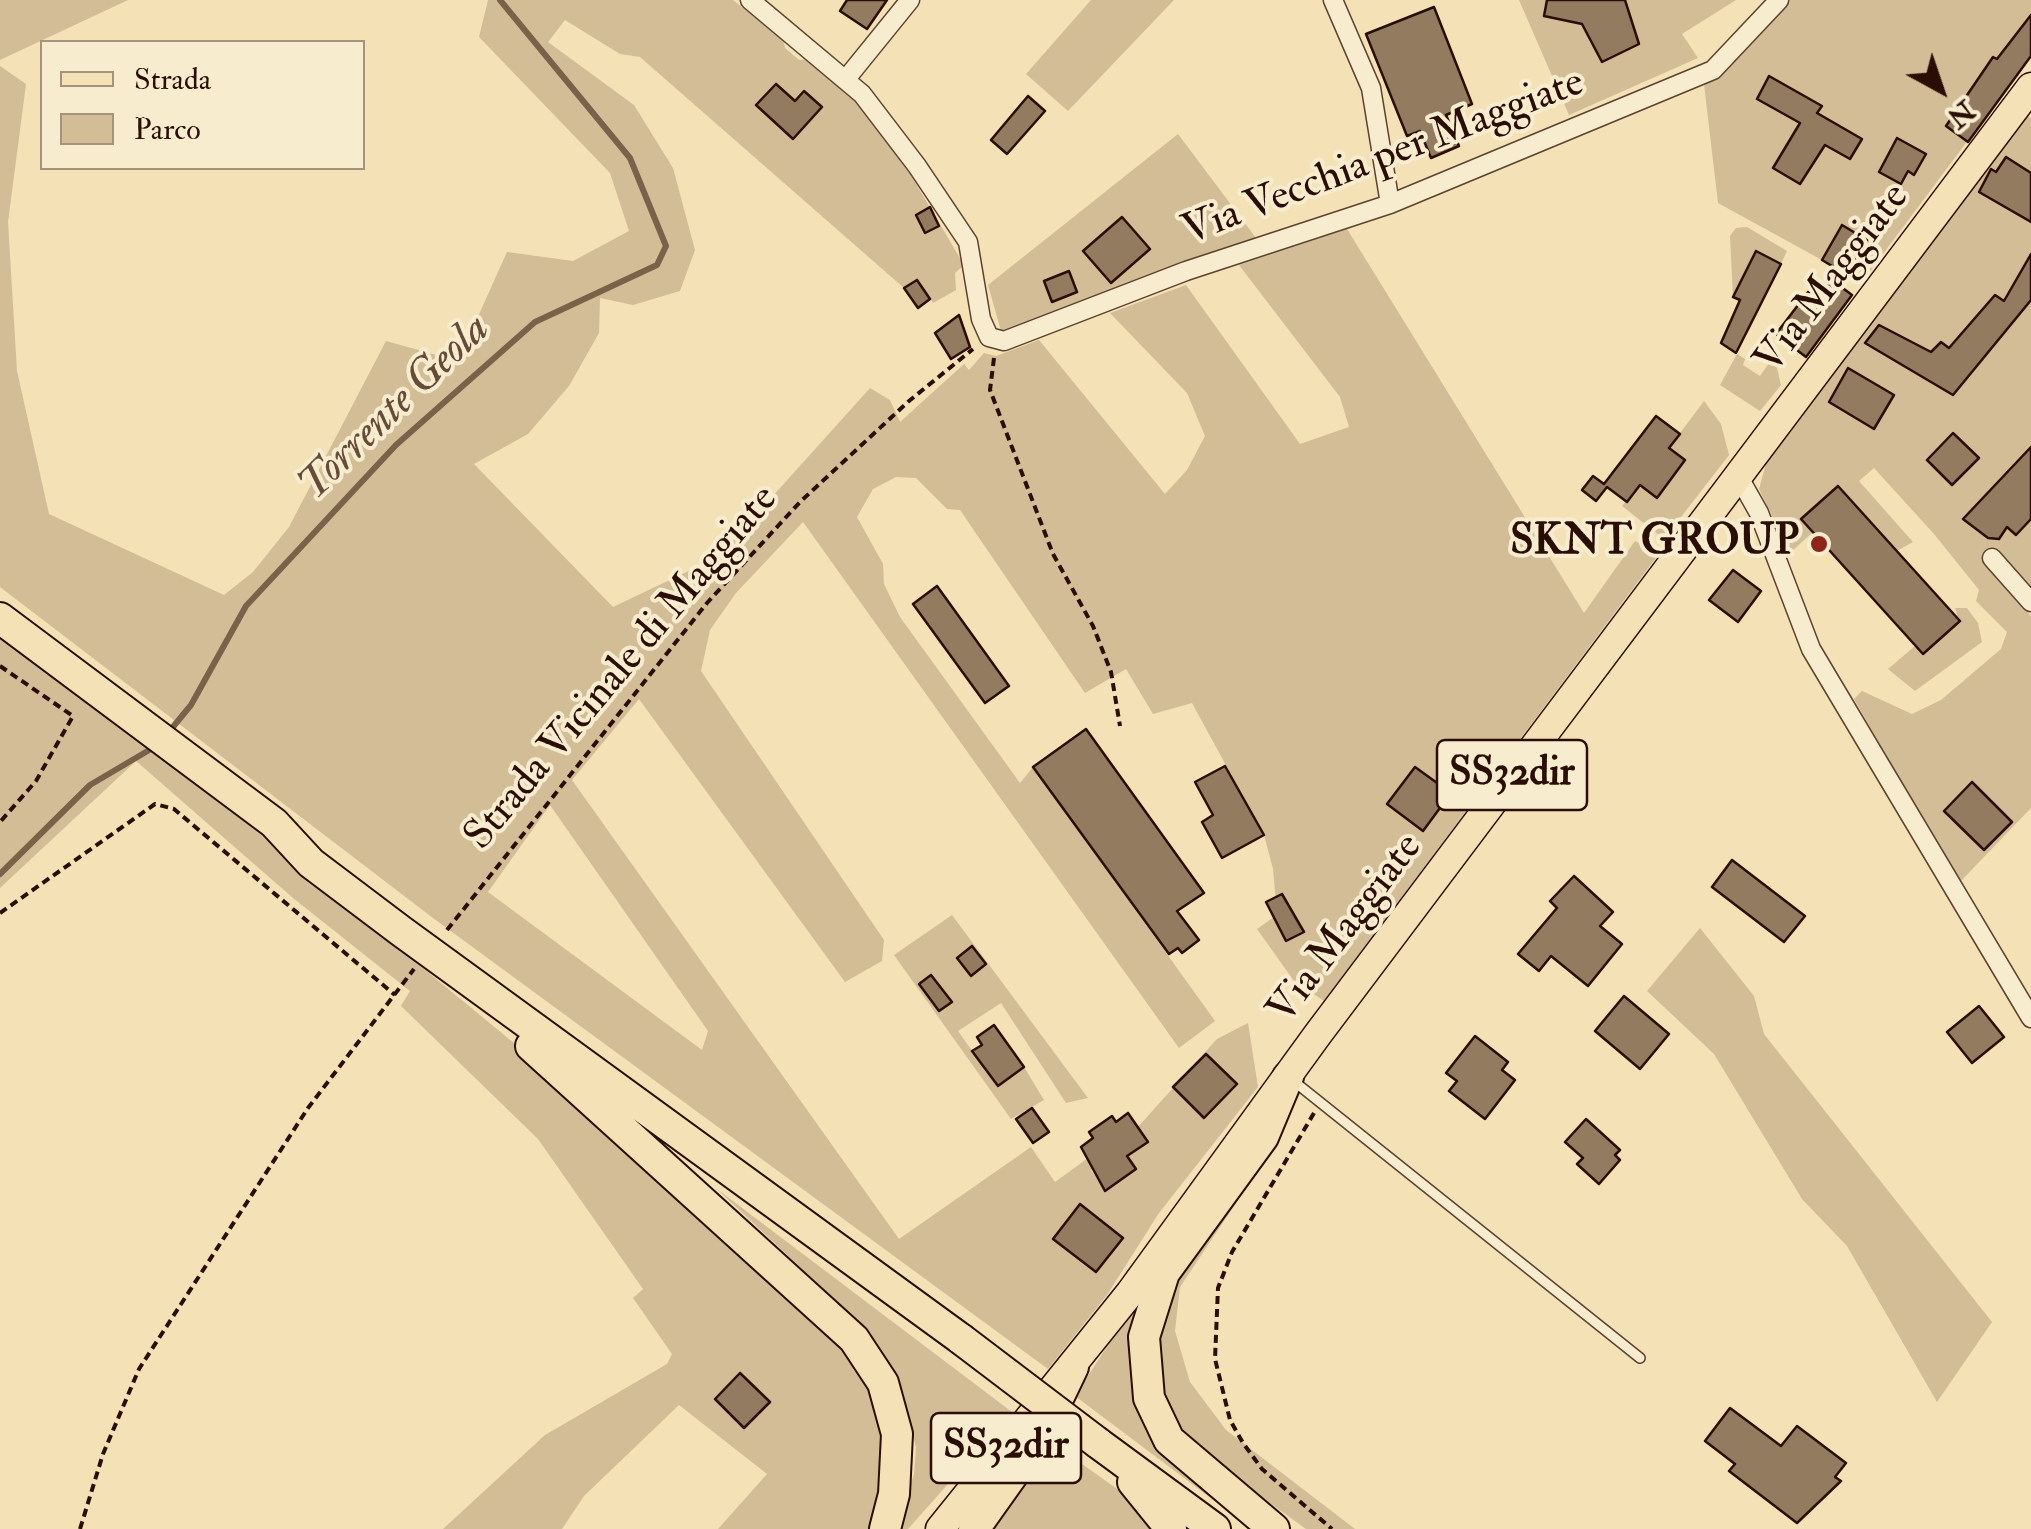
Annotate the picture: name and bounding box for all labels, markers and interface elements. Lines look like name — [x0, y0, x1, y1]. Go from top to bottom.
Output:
legend — [40, 40, 365, 170]
north arrow — [1891, 40, 1991, 140]
street label: Via Vecchia per Maggiate — [1176, 59, 1592, 259]
text: Strada — [134, 61, 211, 98]
text: N — [1940, 92, 1981, 135]
text: Parco — [134, 111, 201, 148]
street label: Via Maggiate — [1746, 175, 1922, 385]
water label: Torrente Geola — [289, 304, 503, 514]
street label: Strada Vicinale di Maggiate — [456, 476, 790, 862]
place label: SKNT GROUP — [1510, 519, 1799, 569]
marker: SKNT GROUP — [1808, 533, 1830, 555]
road number: SS32dir — [1437, 740, 1587, 810]
street label: Via Maggiate — [1259, 825, 1435, 1035]
road number: SS32dir — [931, 1413, 1081, 1483]

